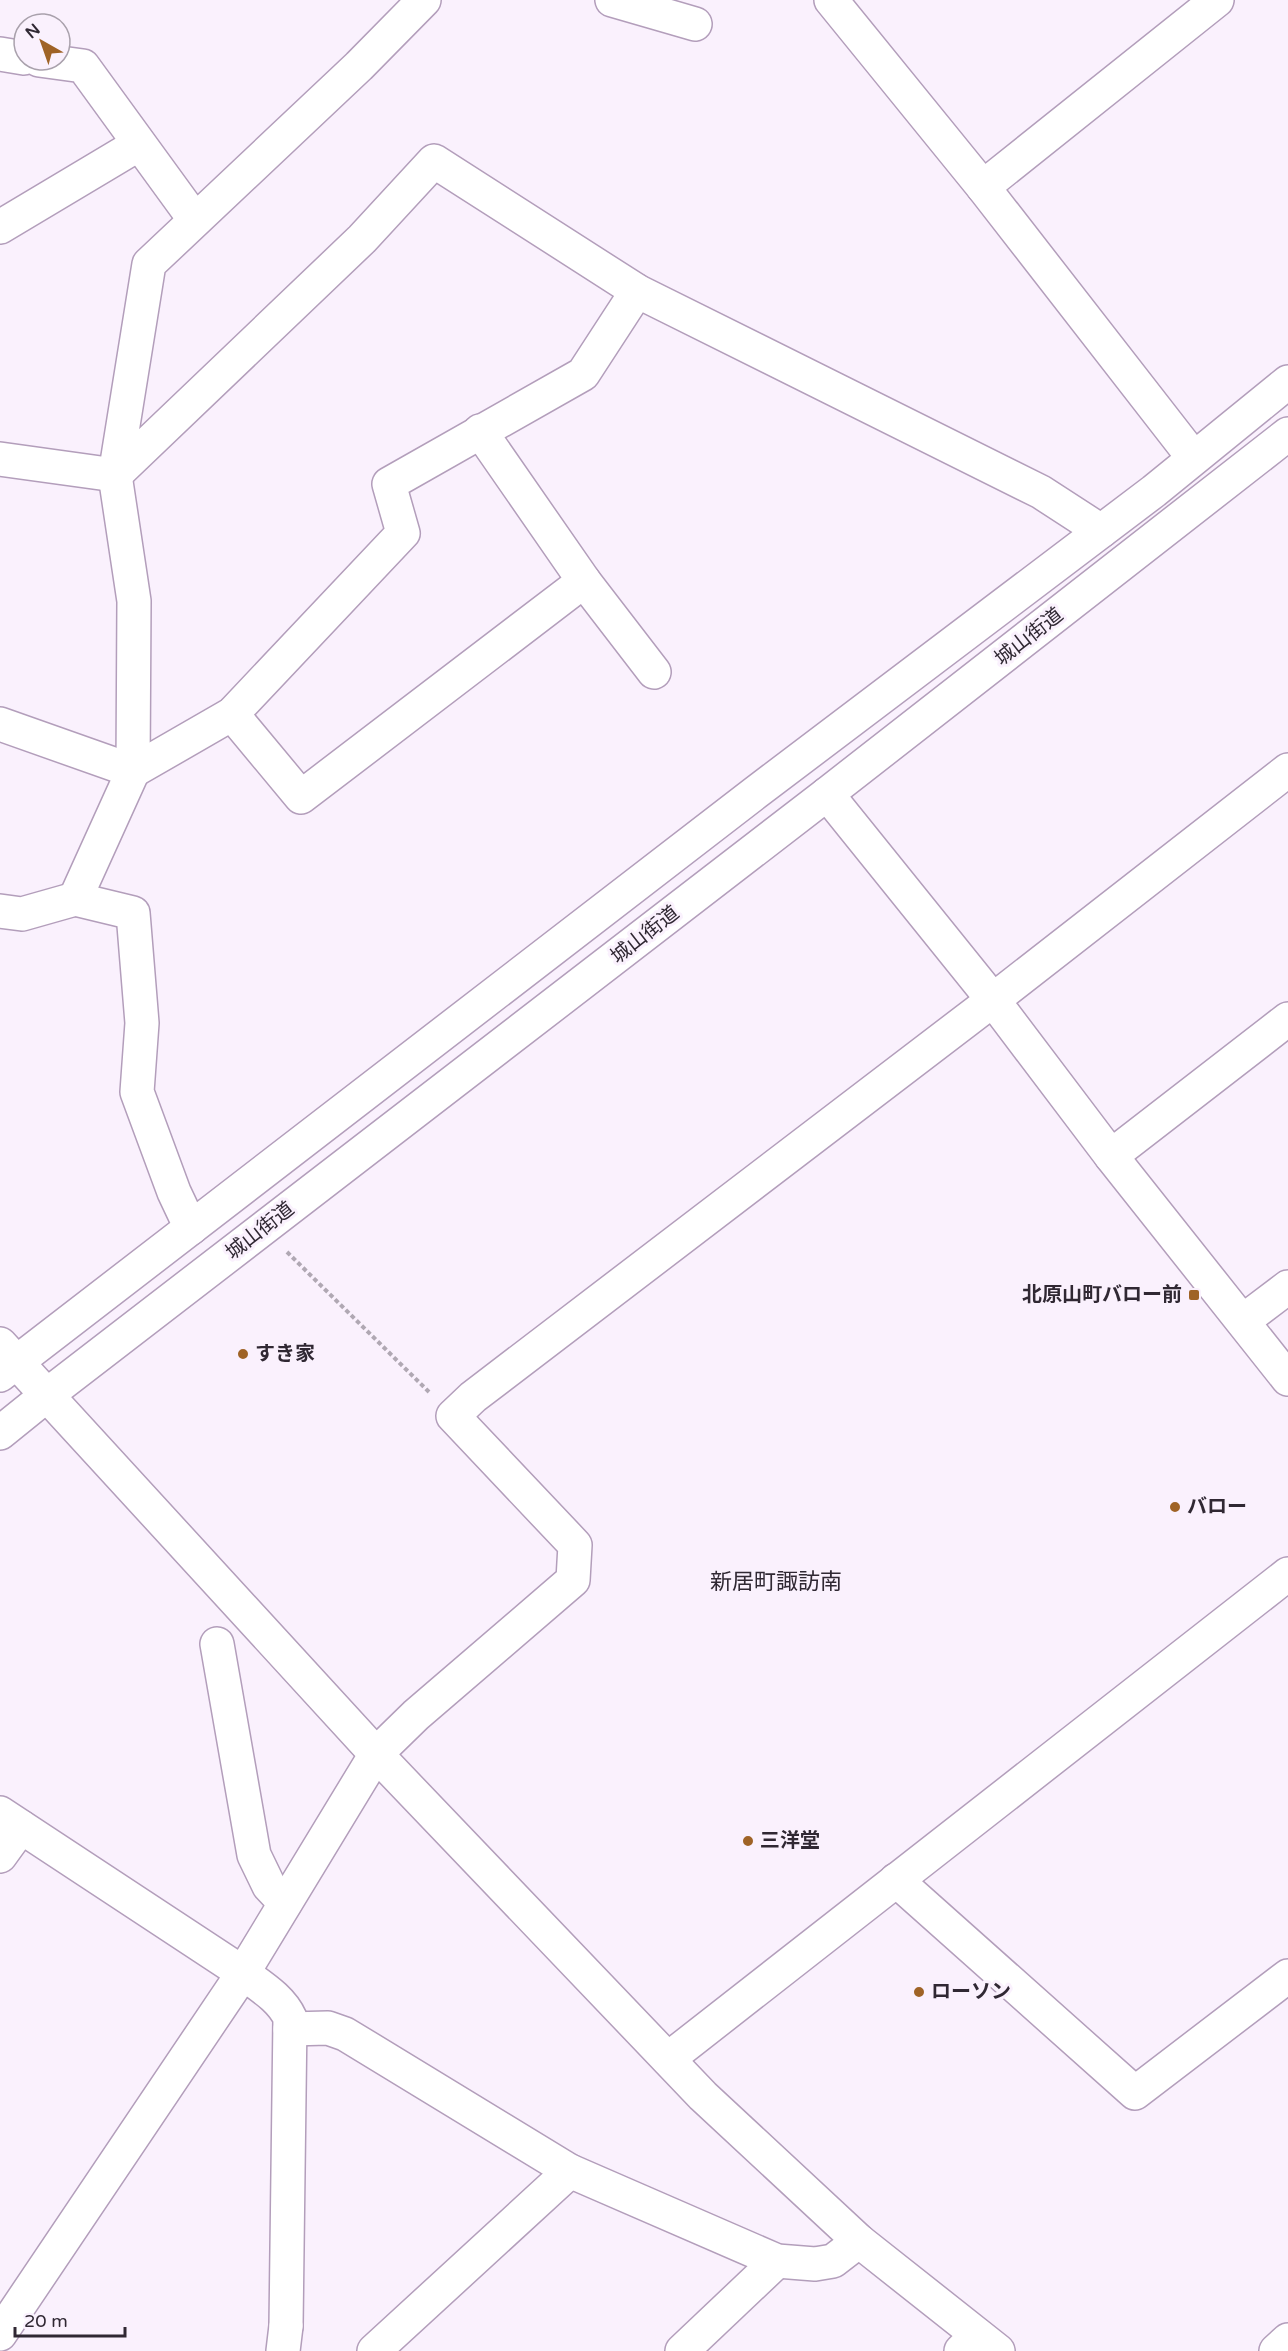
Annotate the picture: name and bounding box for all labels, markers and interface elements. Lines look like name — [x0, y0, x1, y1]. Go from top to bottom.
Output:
north arrow — [12, 12, 72, 72]
text: N — [22, 19, 44, 43]
street label: 城山街道 — [990, 603, 1068, 671]
street label: 城山街道 — [606, 901, 684, 969]
street label: 城山街道 — [221, 1197, 299, 1265]
place label: 北原山町バロー前 — [1022, 1283, 1182, 1307]
marker: 北原山町バロー前 — [1187, 1288, 1201, 1302]
place label: すき家 — [255, 1342, 315, 1366]
marker: すき家 — [236, 1347, 250, 1361]
place label: バロー — [1187, 1495, 1247, 1519]
marker: バロー — [1168, 1500, 1182, 1514]
district label: 新居町諏訪南 — [710, 1569, 842, 1595]
place label: 三洋堂 — [760, 1829, 820, 1853]
marker: 三洋堂 — [741, 1834, 755, 1848]
place label: ローソン — [931, 1980, 1011, 2004]
marker: ローソン — [912, 1985, 926, 1999]
scale bar — [15, 2300, 124, 2338]
text: 20 m — [24, 2310, 68, 2332]

